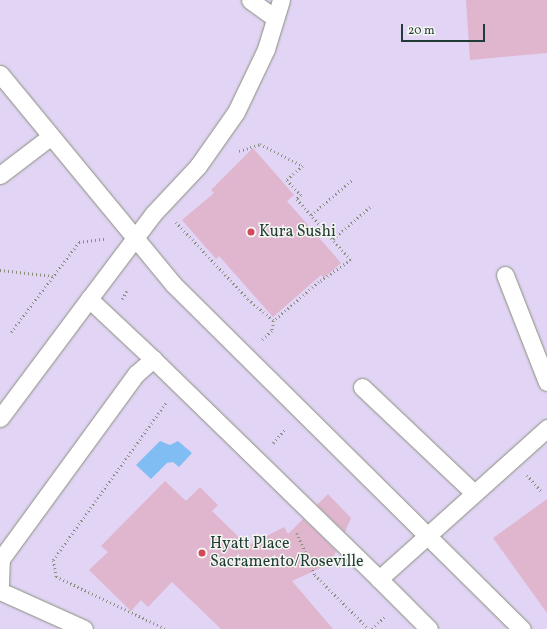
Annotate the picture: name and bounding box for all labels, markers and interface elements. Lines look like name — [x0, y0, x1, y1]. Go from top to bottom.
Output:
scale bar — [403, 16, 487, 42]
text: 20 m — [408, 23, 435, 39]
place label: Kura Sushi — [259, 222, 336, 242]
marker: Kura Sushi — [246, 227, 256, 237]
place label: Hyatt Place Sacramento/Roseville — [210, 534, 364, 572]
marker: Hyatt Place Sacramento/Roseville — [197, 548, 207, 558]

